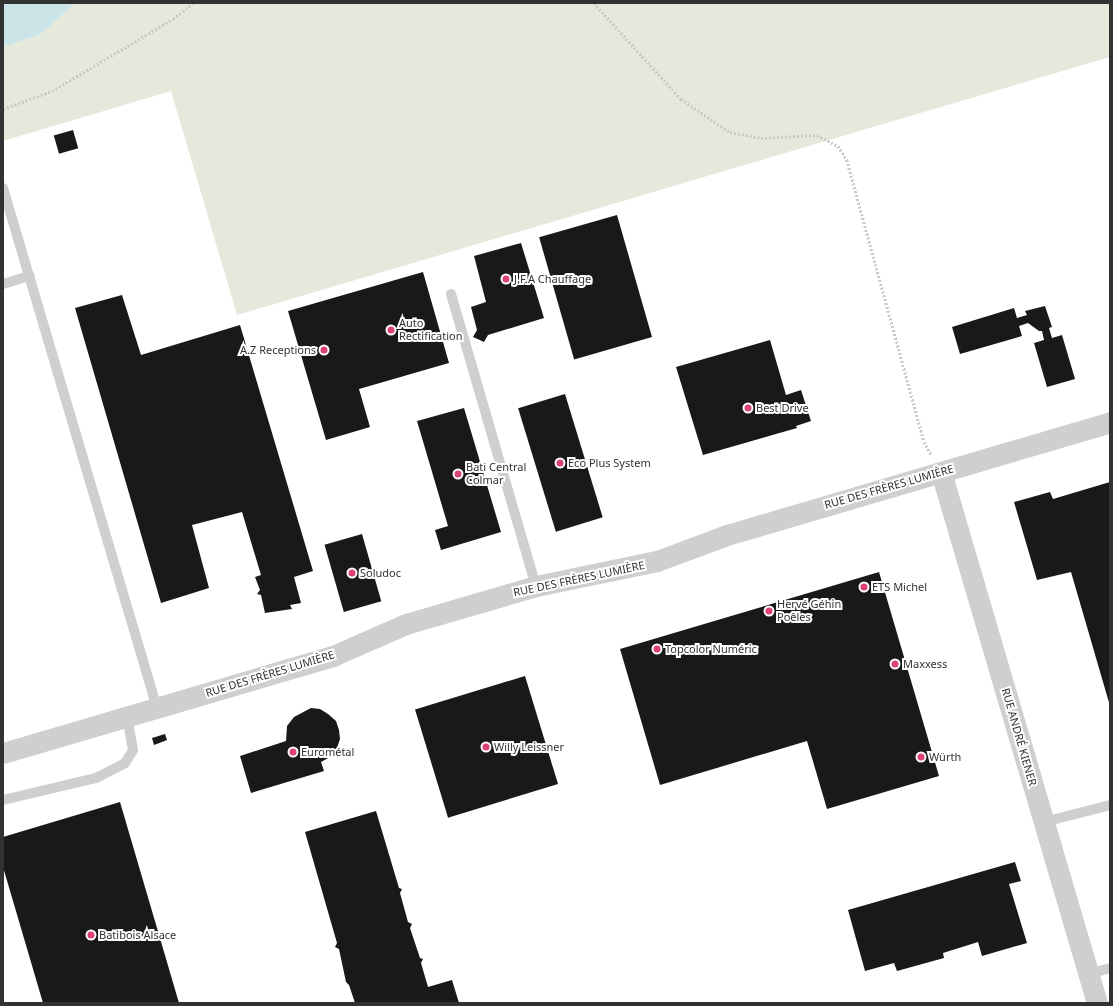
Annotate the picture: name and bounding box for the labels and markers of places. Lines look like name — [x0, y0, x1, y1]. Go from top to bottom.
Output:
place label: J.F.A Chauffage — [514, 272, 591, 286]
marker: J.F.A Chauffage — [501, 274, 511, 284]
place label: Auto Rectification — [399, 317, 462, 343]
marker: Auto Rectification — [386, 325, 396, 335]
place label: A.Z Receptions — [240, 343, 316, 357]
marker: A.Z Receptions — [319, 345, 329, 355]
place label: Best Drive — [756, 401, 809, 415]
marker: Best Drive — [743, 403, 753, 413]
place label: Eco Plus System — [568, 456, 651, 470]
marker: Eco Plus System — [555, 458, 565, 468]
place label: Bati Central Colmar — [466, 461, 526, 487]
marker: Bati Central Colmar — [453, 469, 463, 479]
place label: Soludoc — [360, 566, 401, 580]
marker: Soludoc — [347, 568, 357, 578]
place label: ETS Michel — [872, 580, 927, 594]
marker: ETS Michel — [859, 582, 869, 592]
place label: Hervé Géhin Poêles — [777, 598, 841, 624]
marker: Hervé Géhin Poêles — [764, 606, 774, 616]
place label: Topcolor Numéric — [665, 642, 757, 656]
marker: Topcolor Numéric — [652, 644, 662, 654]
place label: Maxxess — [903, 657, 947, 671]
marker: Maxxess — [890, 659, 900, 669]
place label: Willy Leissner — [494, 740, 564, 754]
marker: Willy Leissner — [481, 742, 491, 752]
place label: Eurométal — [301, 745, 354, 759]
marker: Eurométal — [288, 747, 298, 757]
place label: Würth — [929, 750, 961, 764]
marker: Würth — [916, 752, 926, 762]
place label: Batibois Alsace — [99, 928, 176, 942]
marker: Batibois Alsace — [86, 930, 96, 940]

